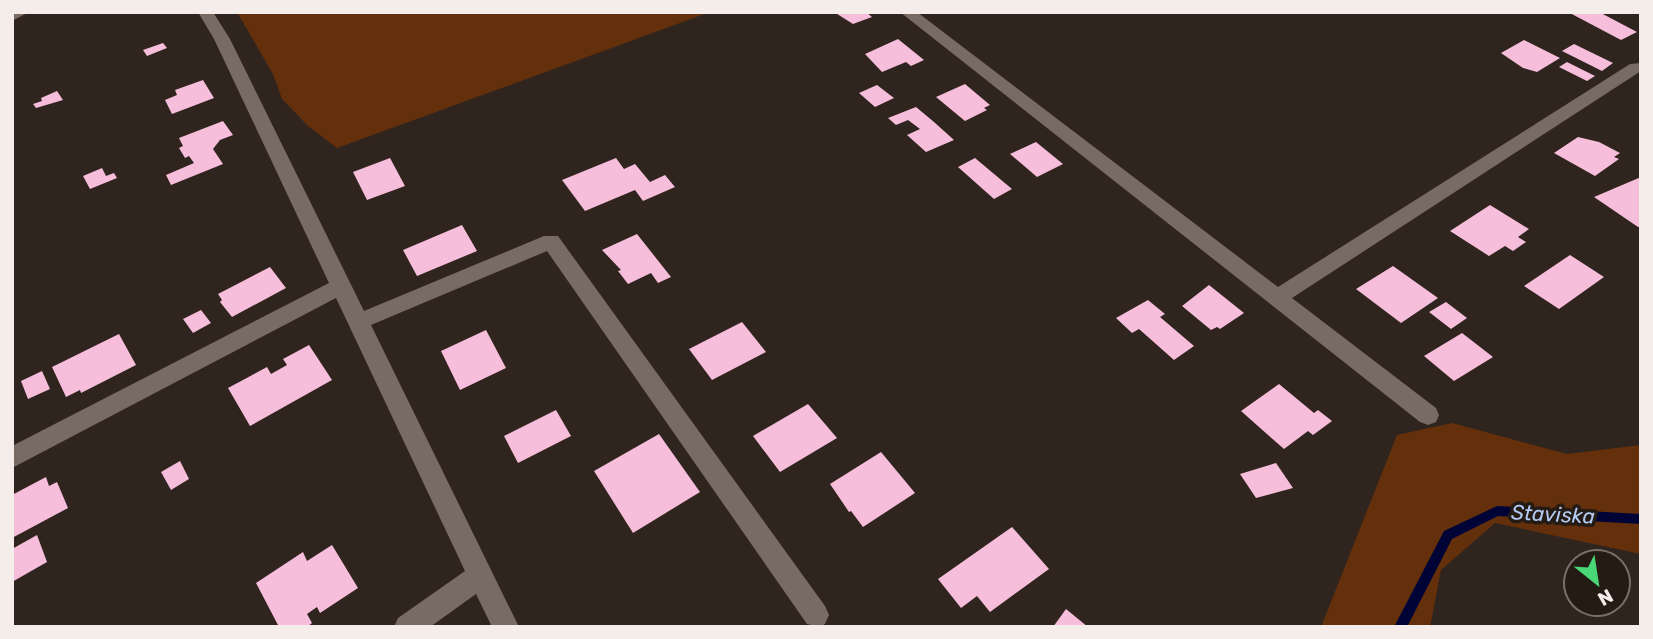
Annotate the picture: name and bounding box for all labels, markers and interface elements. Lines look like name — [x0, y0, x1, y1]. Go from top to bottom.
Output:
water label: Staviska — [1510, 499, 1596, 529]
north arrow — [1562, 548, 1632, 618]
text: N — [1594, 584, 1617, 611]

